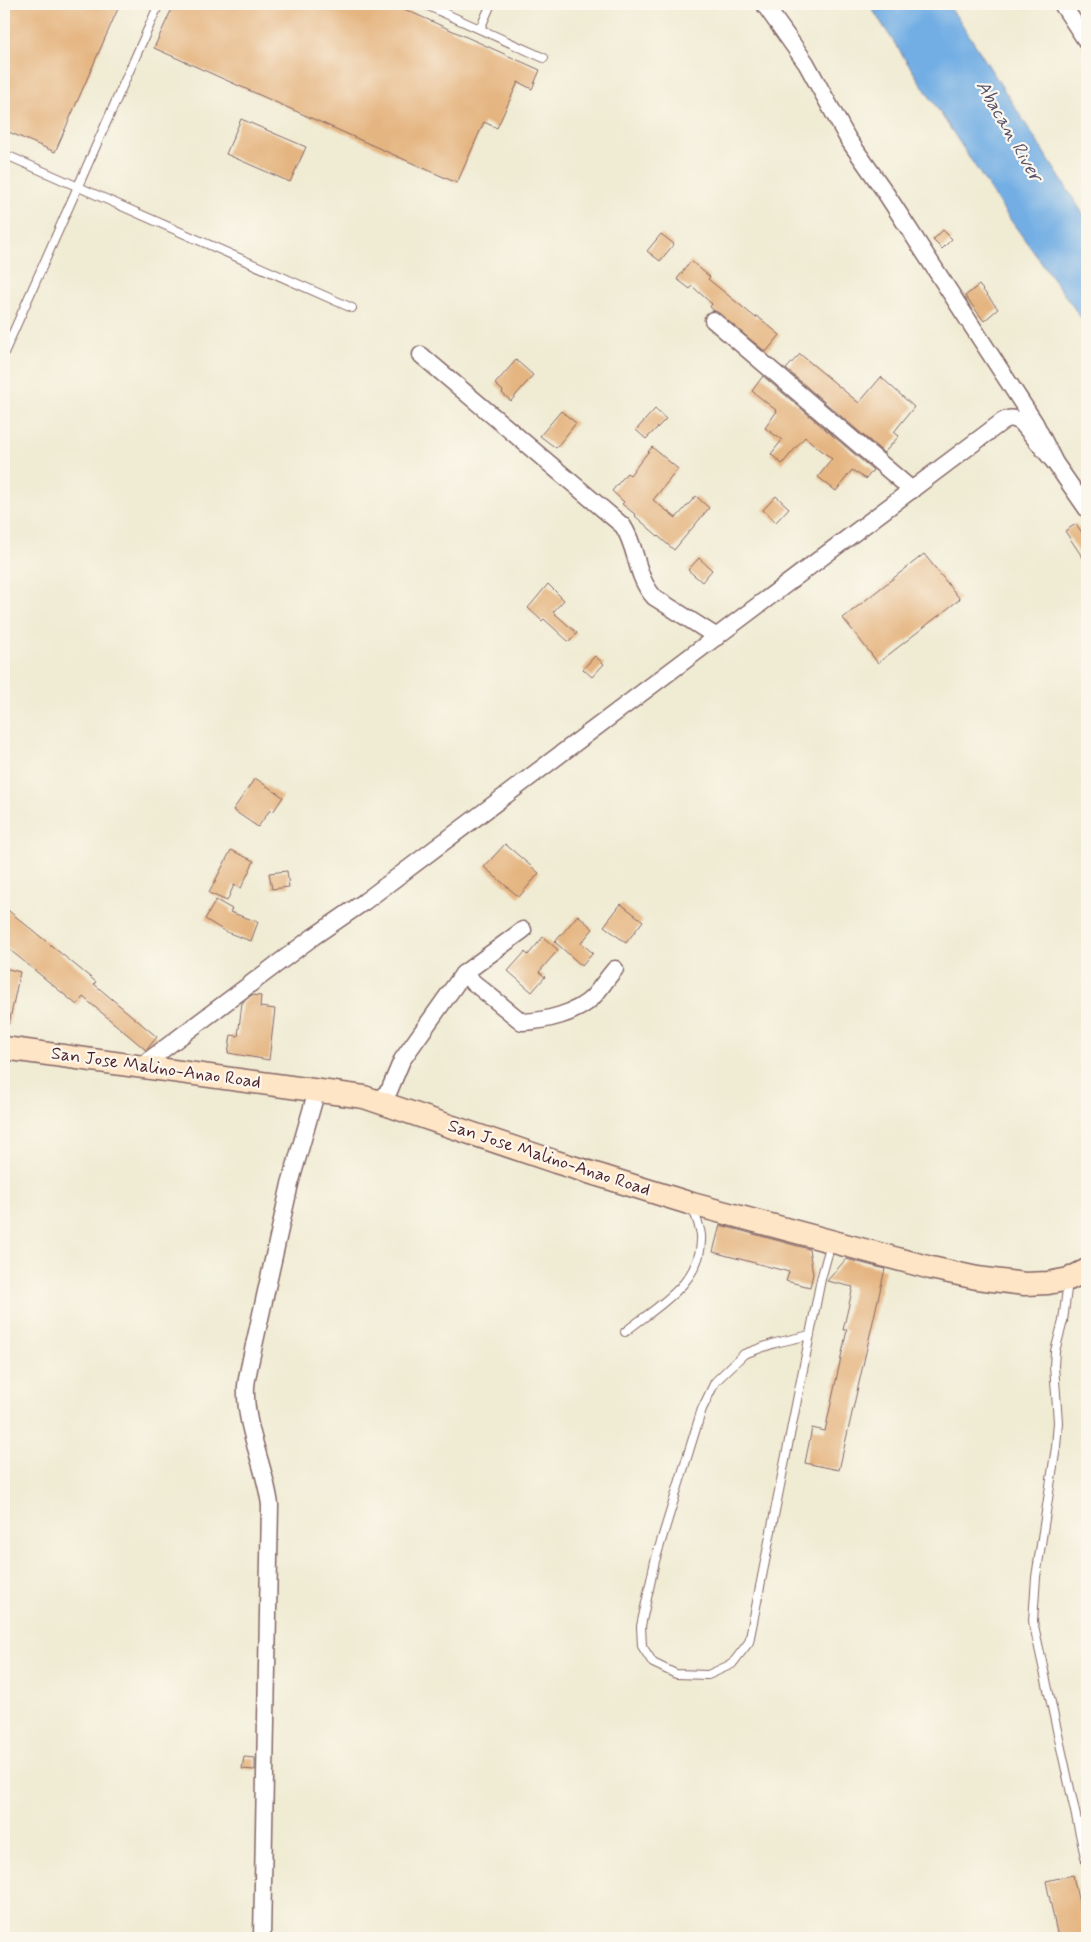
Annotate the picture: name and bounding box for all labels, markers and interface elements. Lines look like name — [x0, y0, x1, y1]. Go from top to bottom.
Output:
water label: Abacan River — [970, 76, 1050, 189]
street label: San Jose Malino-Anao Road — [50, 1041, 262, 1095]
street label: San Jose Malino-Anao Road — [445, 1114, 653, 1202]

